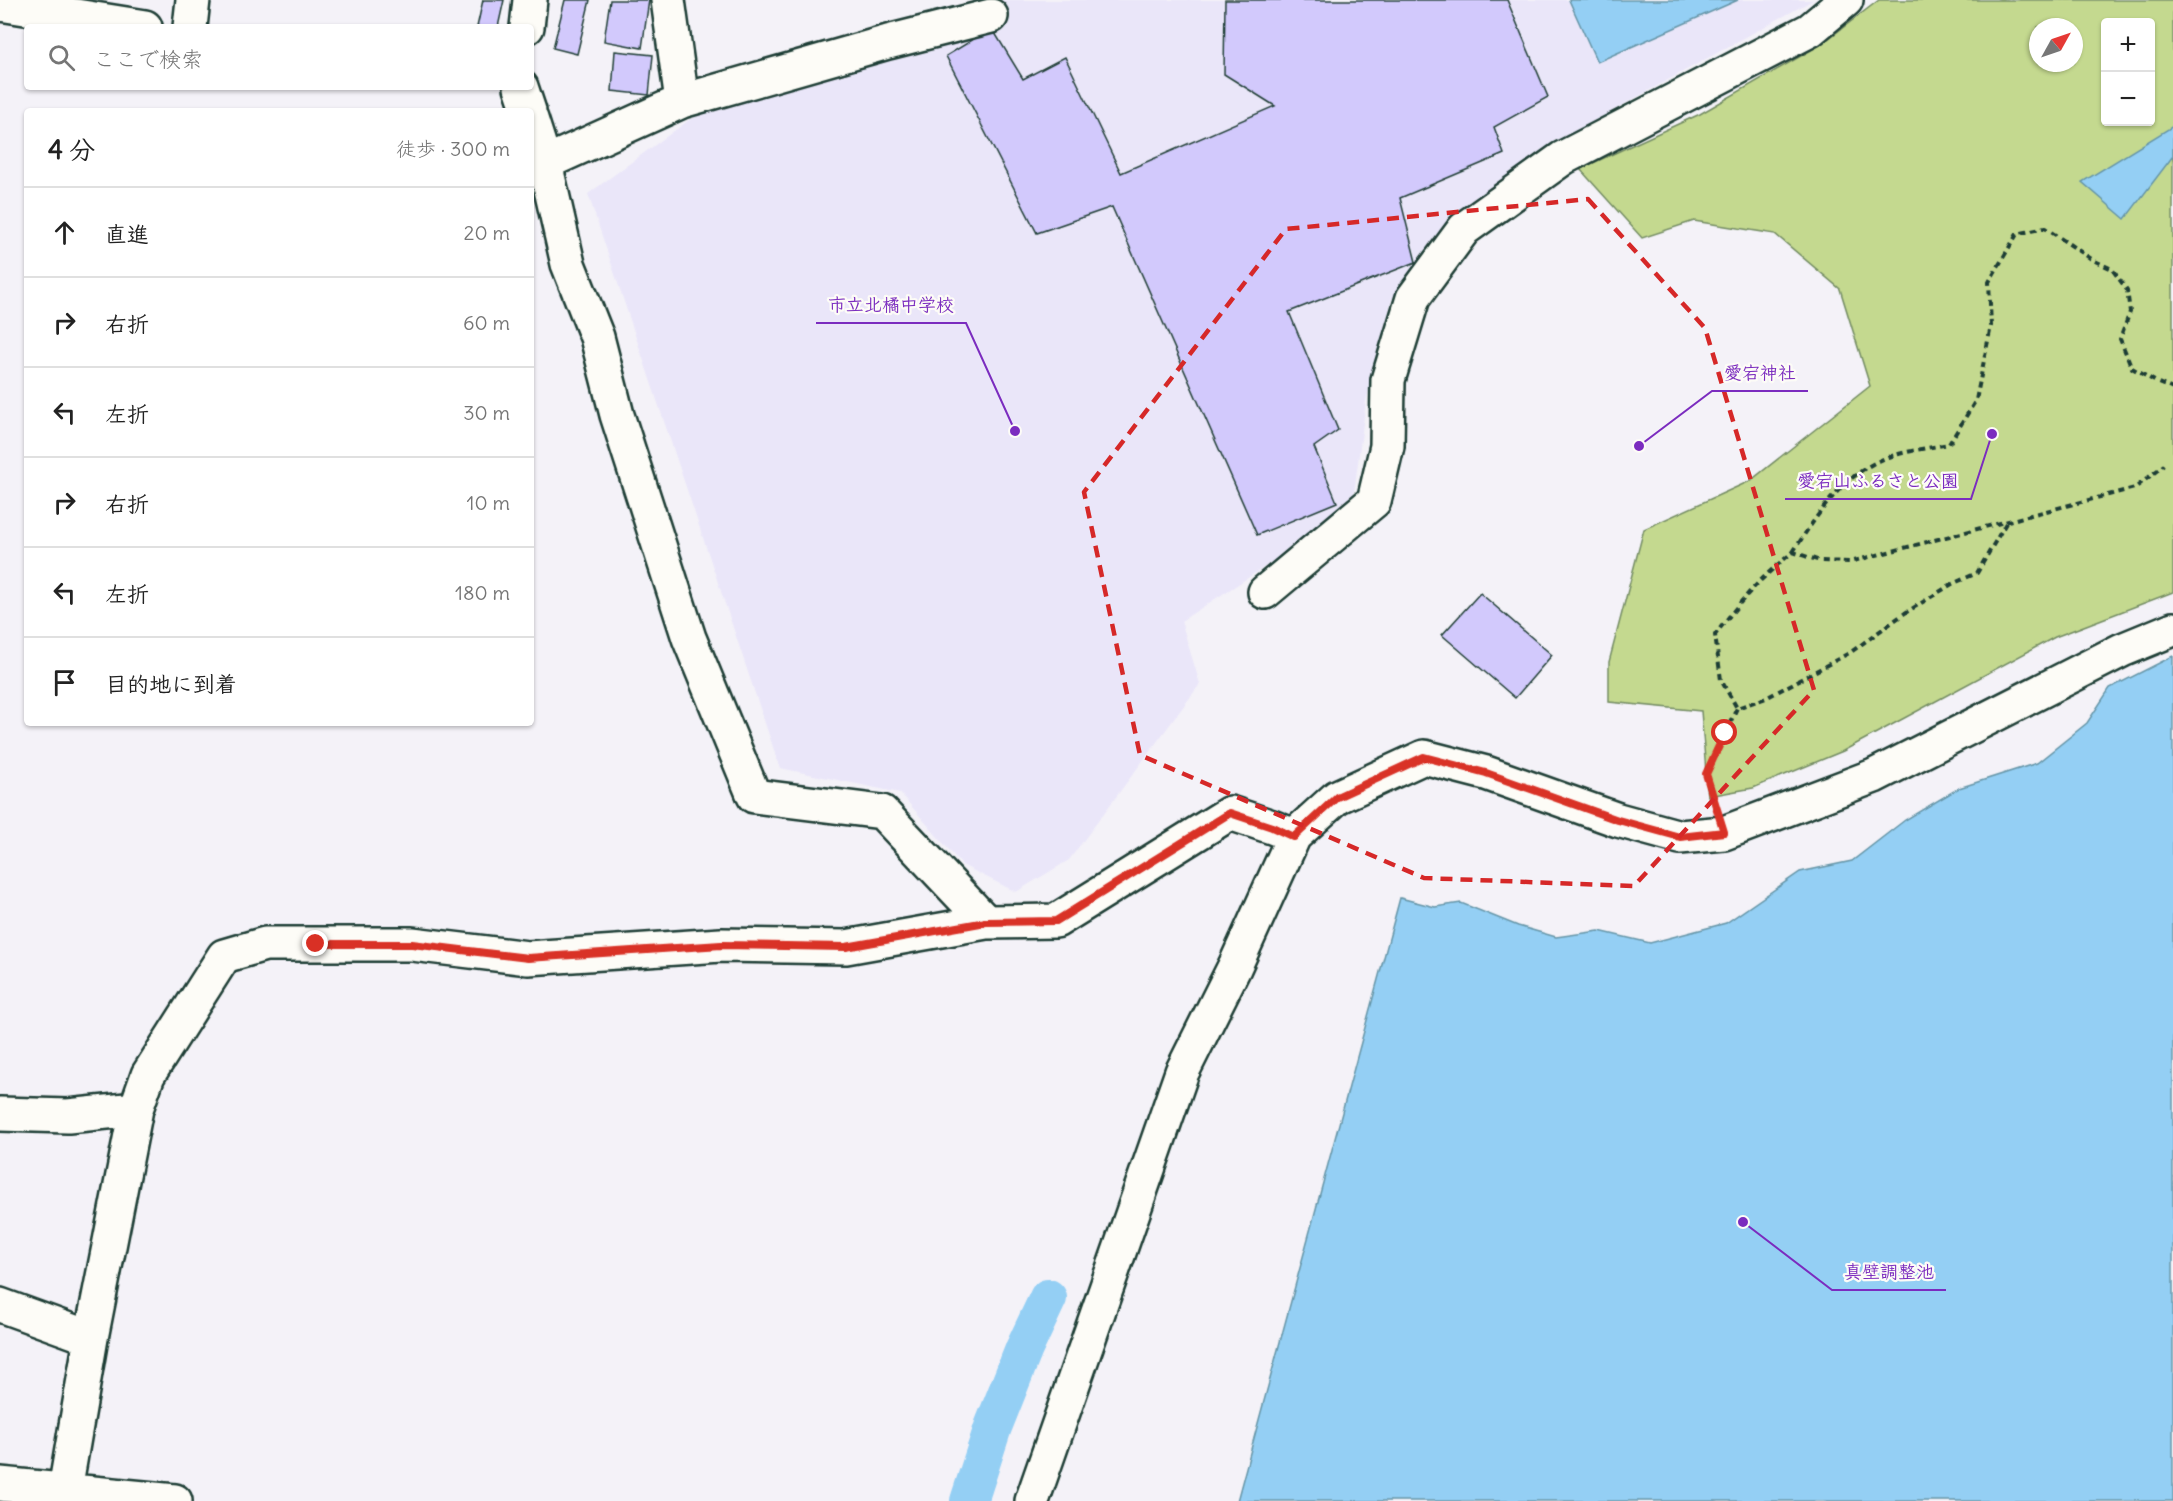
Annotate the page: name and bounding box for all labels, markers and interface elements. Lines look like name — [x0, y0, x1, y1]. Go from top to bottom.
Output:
north arrow — [2029, 18, 2083, 72]
map controls — [2101, 18, 2155, 126]
button: + — [2101, 18, 2155, 72]
search box — [24, 24, 534, 90]
icon: search — [45, 41, 78, 74]
text: ここで検索 — [93, 45, 203, 73]
button: − — [2101, 72, 2155, 126]
text: 4 分 — [48, 133, 95, 166]
text: 徒歩 · 300 m — [396, 136, 510, 161]
icon: ahead — [48, 216, 81, 249]
text: 直進 — [105, 220, 149, 248]
text: 20 m — [464, 220, 510, 245]
callout: 市立北橘中学校 — [816, 287, 966, 323]
text: 市立北橘中学校 — [828, 293, 954, 316]
icon: right — [48, 306, 81, 339]
text: 右折 — [105, 310, 149, 338]
text: 60 m — [463, 310, 510, 335]
callout: 愛宕神社 — [1712, 355, 1808, 391]
text: 愛宕神社 — [1724, 361, 1796, 384]
icon: left — [48, 396, 81, 429]
text: 左折 — [105, 400, 149, 428]
text: 30 m — [463, 400, 510, 425]
callout: 愛宕山ふるさと公園 — [1785, 463, 1971, 499]
text: 愛宕山ふるさと公園 — [1797, 469, 1959, 492]
icon: right — [48, 486, 81, 519]
text: 右折 — [105, 490, 149, 518]
text: 10 m — [467, 490, 510, 515]
icon: left — [48, 576, 81, 609]
text: 左折 — [105, 580, 149, 608]
text: 180 m — [455, 580, 510, 605]
icon: arrive — [48, 666, 81, 699]
text: 目的地に到着 — [105, 670, 237, 698]
route start — [1711, 719, 1737, 745]
route end — [302, 930, 328, 956]
callout: 真壁調整池 — [1832, 1254, 1946, 1290]
text: 真壁調整池 — [1844, 1260, 1934, 1283]

